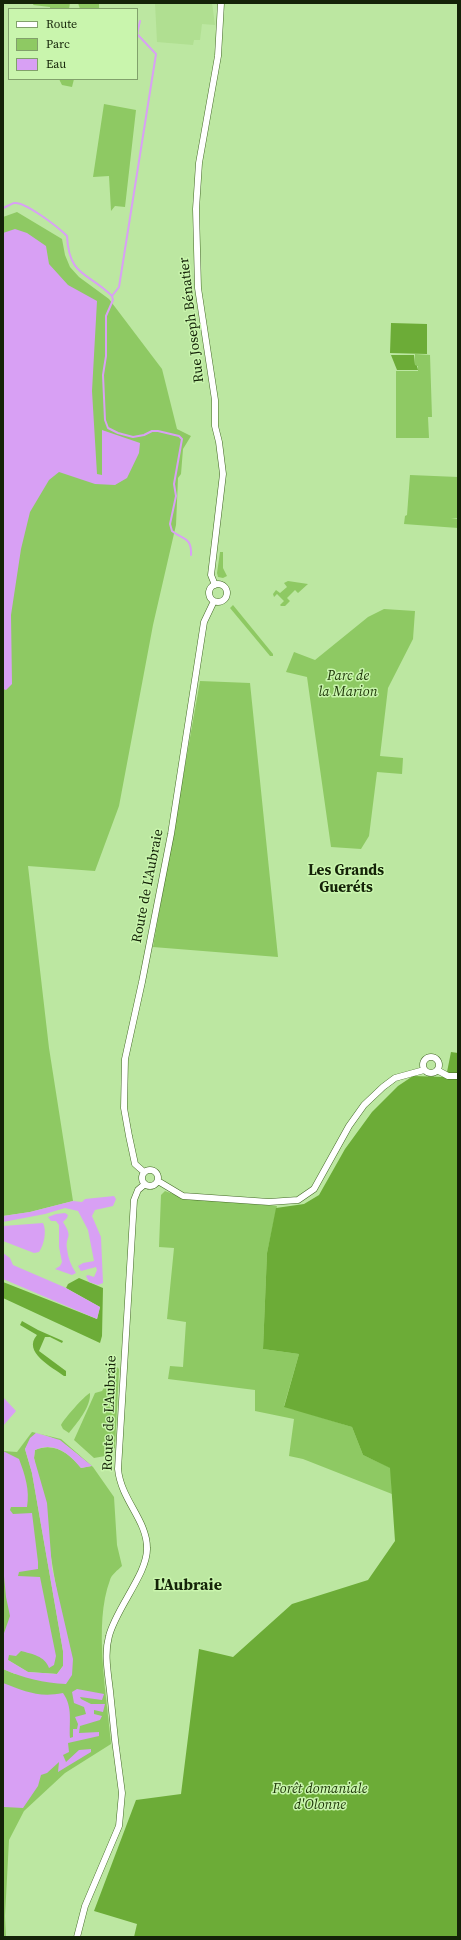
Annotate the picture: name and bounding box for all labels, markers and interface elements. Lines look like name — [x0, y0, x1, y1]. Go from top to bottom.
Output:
legend — [8, 8, 138, 80]
text: Route — [46, 16, 77, 32]
text: Parc — [46, 36, 70, 52]
text: Eau — [46, 56, 66, 72]
street label: Rue Joseph Bénatier — [176, 256, 208, 384]
park label: Parc de la Marion — [318, 668, 378, 700]
street label: Route de L'Aubraie — [129, 828, 167, 944]
district label: Les Grands Gueréts — [308, 862, 384, 897]
street label: Route de L'Aubraie — [100, 1355, 120, 1471]
district label: L'Aubraie — [154, 1576, 222, 1596]
park label: Forêt domaniale d'Olonne — [273, 1781, 367, 1814]

